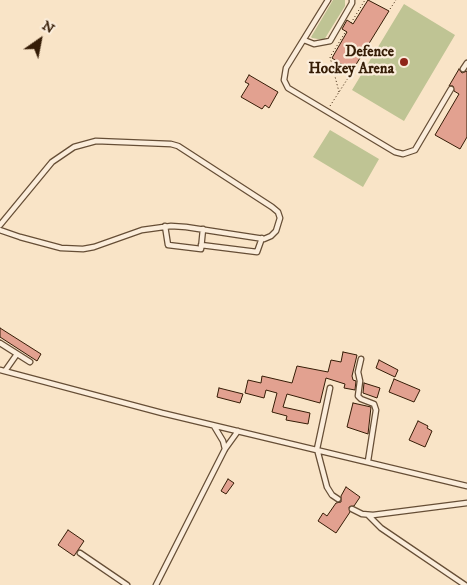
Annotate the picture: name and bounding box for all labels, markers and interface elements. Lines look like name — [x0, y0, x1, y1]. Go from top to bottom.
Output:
north arrow — [15, 15, 65, 65]
text: N — [38, 17, 58, 38]
place label: Defence Hockey Arena — [308, 44, 394, 79]
marker: Defence Hockey Arena — [398, 56, 410, 68]

